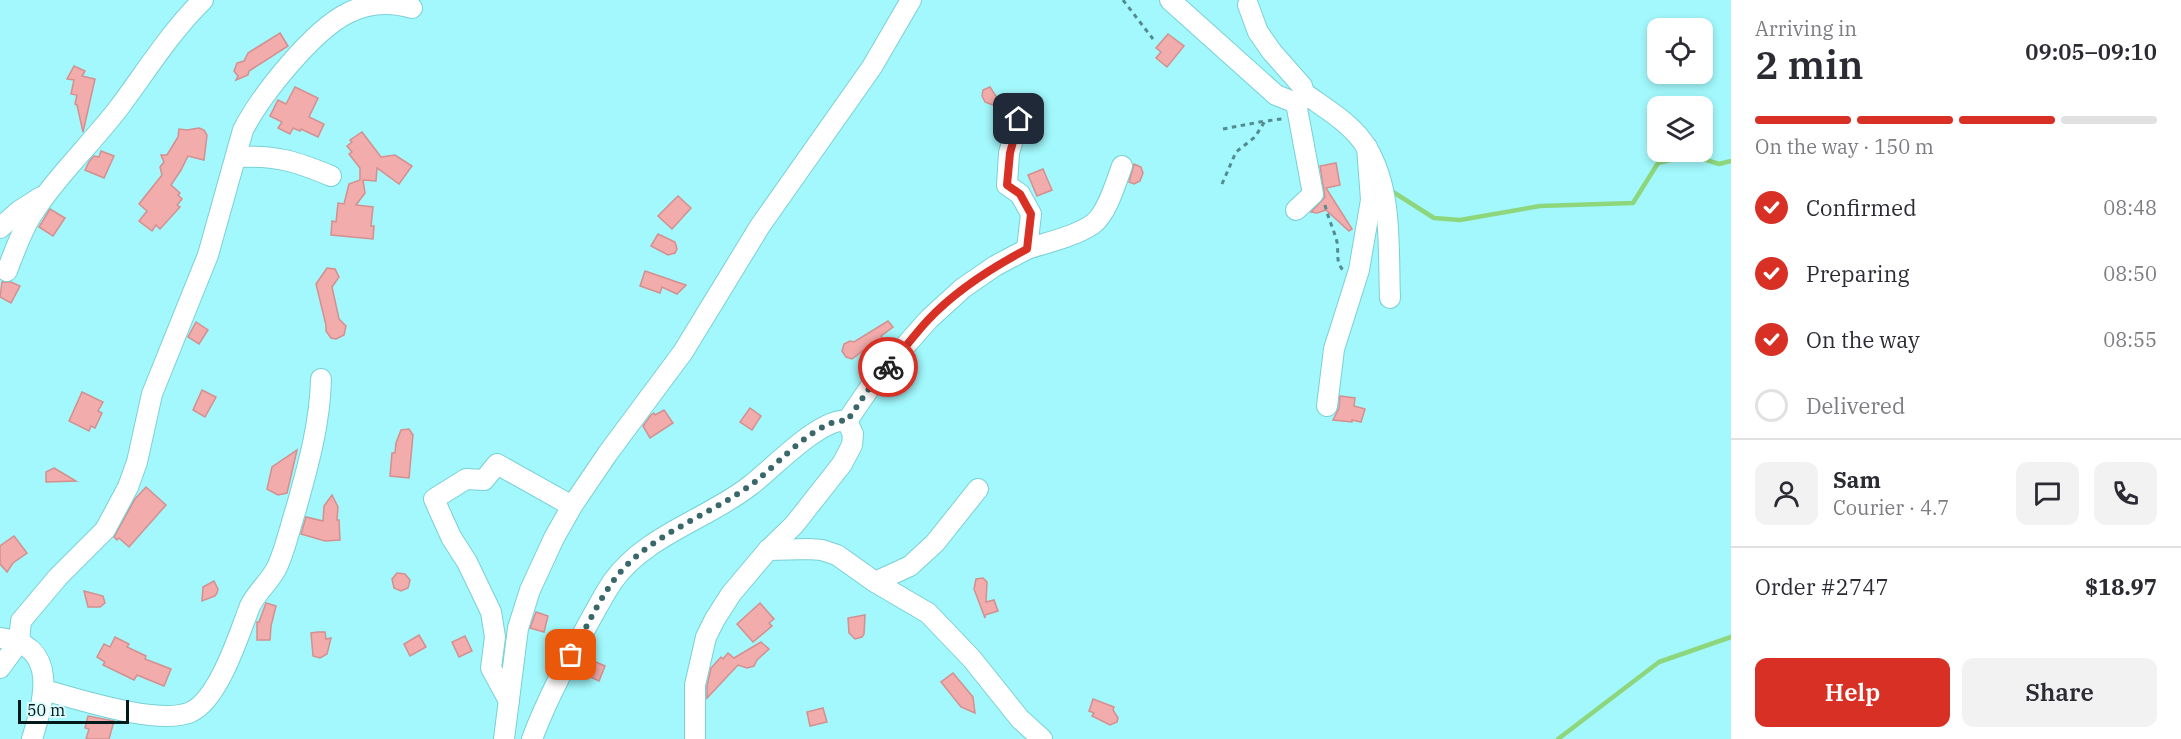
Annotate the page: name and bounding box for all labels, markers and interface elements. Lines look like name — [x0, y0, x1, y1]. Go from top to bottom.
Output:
text: Arriving in — [1755, 15, 1857, 42]
map controls — [1647, 18, 1713, 162]
button: locate — [1647, 18, 1713, 84]
text: 09:05–09:10 — [2025, 37, 2157, 66]
text: 2 min — [1755, 39, 1863, 90]
pin — [993, 93, 1044, 144]
button: layers — [1647, 96, 1713, 162]
icon: home — [1002, 102, 1035, 135]
text: On the way · 150 m — [1755, 133, 1934, 160]
icon: check — [1755, 191, 1788, 224]
text: Confirmed — [1806, 193, 1917, 222]
text: 08:48 — [2103, 194, 2157, 221]
icon: check — [1755, 257, 1788, 290]
text: Preparing — [1806, 259, 1910, 288]
text: 08:50 — [2103, 260, 2157, 287]
icon: check — [1755, 323, 1788, 356]
text: On the way — [1806, 325, 1920, 354]
text: 08:55 — [2103, 326, 2157, 353]
courier — [858, 337, 918, 397]
icon: bike — [872, 351, 905, 384]
text: Delivered — [1806, 391, 1905, 420]
button: person — [1755, 462, 1818, 525]
button: chat — [2016, 462, 2079, 525]
button: phone — [2094, 462, 2157, 525]
text: Sam — [1833, 465, 1881, 494]
text: Courier · 4.7 — [1833, 494, 1949, 521]
text: Order #2747 — [1755, 572, 1889, 601]
text: $18.97 — [2085, 572, 2157, 601]
pin — [545, 629, 596, 680]
icon: bag — [554, 638, 587, 671]
button: Help — [1755, 658, 1950, 727]
button: Share — [1962, 658, 2157, 727]
scale bar — [18, 697, 129, 724]
text: 50 m — [27, 700, 65, 720]

